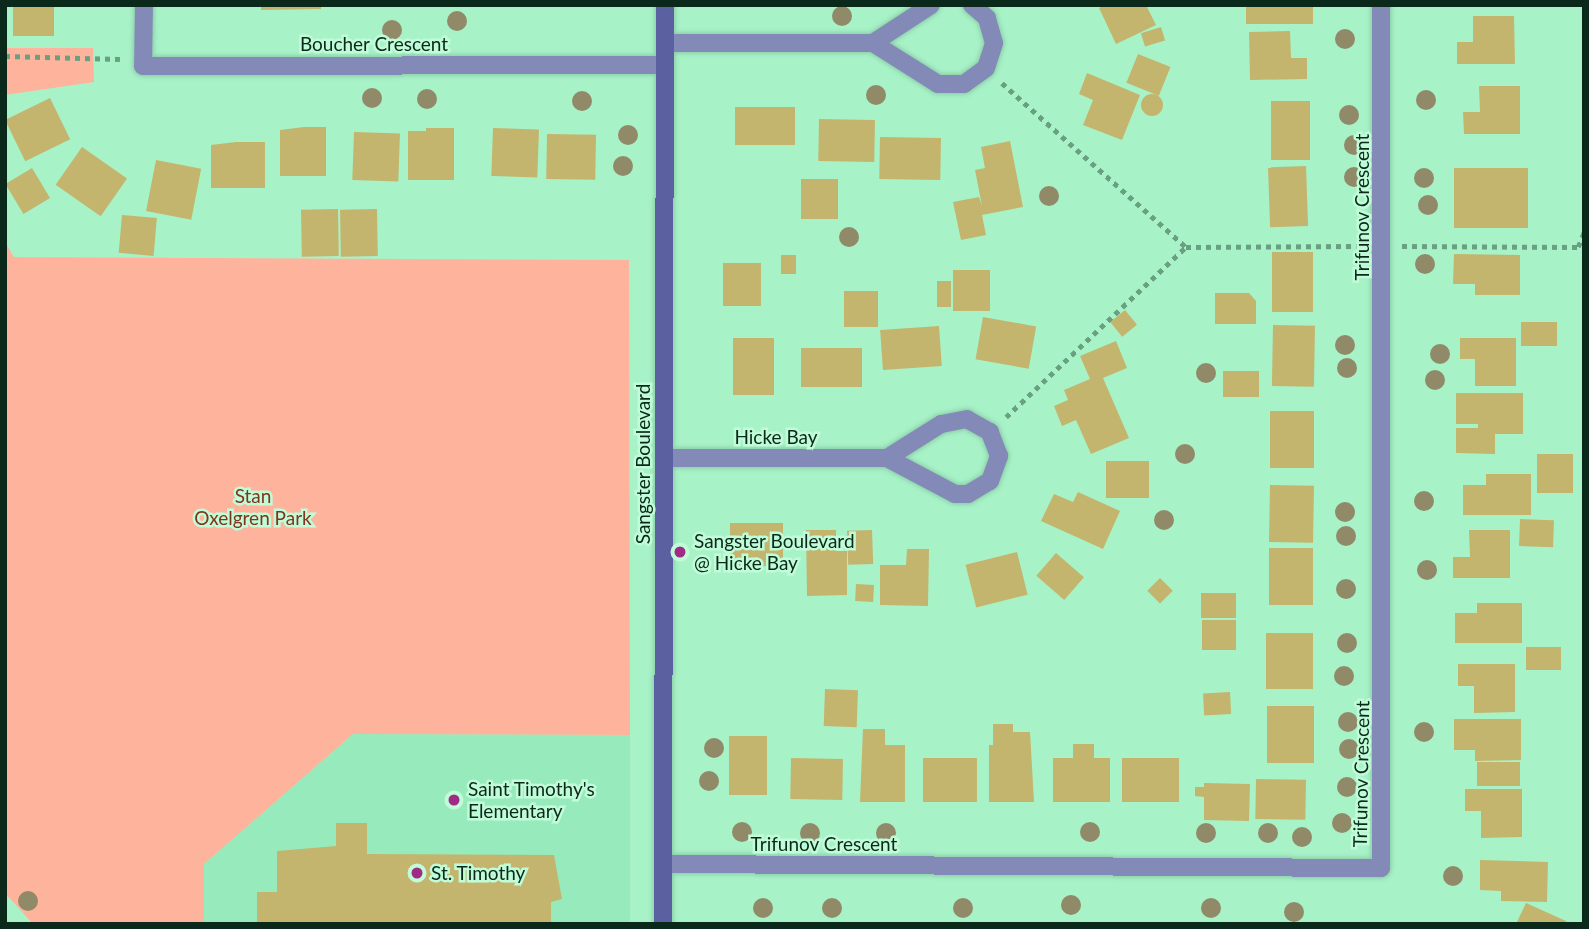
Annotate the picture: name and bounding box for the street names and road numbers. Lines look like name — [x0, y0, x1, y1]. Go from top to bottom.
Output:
street label: Boucher Crescent — [300, 33, 448, 55]
street label: Trifunov Crescent — [1351, 133, 1373, 281]
street label: Sangster Boulevard — [632, 384, 654, 544]
street label: Hicke Bay — [734, 426, 818, 448]
street label: Trifunov Crescent — [1348, 700, 1374, 848]
street label: Trifunov Crescent — [750, 833, 898, 855]

